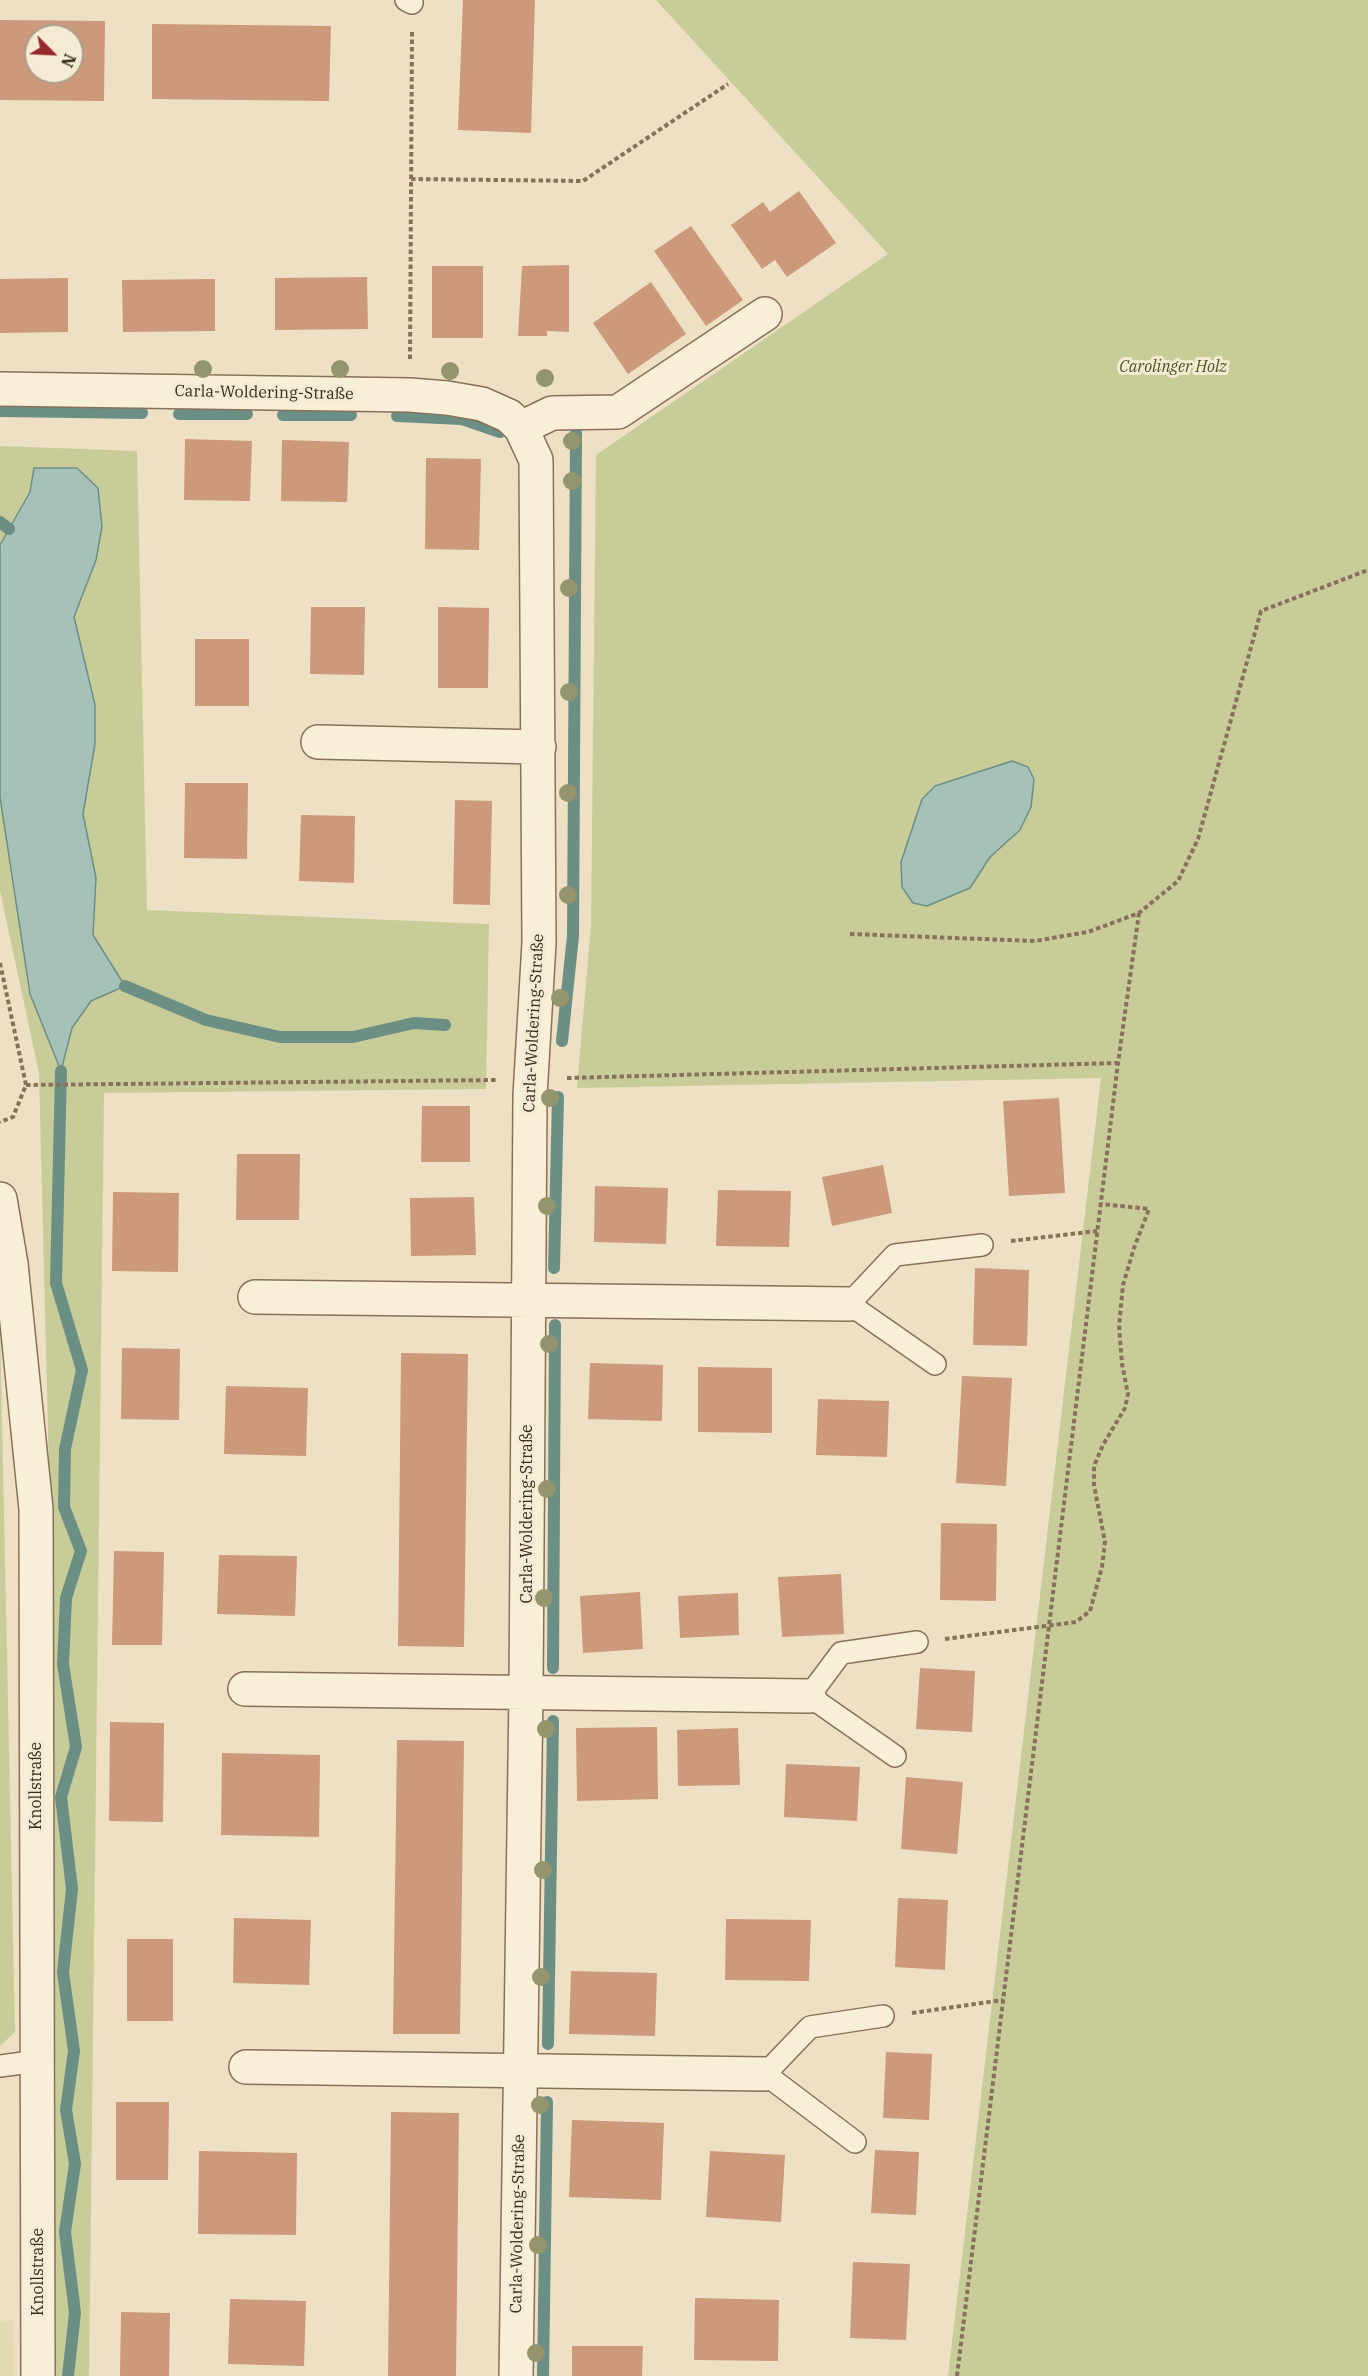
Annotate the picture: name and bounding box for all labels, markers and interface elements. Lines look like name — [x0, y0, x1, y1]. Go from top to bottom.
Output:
north arrow — [24, 24, 84, 84]
text: N — [57, 51, 80, 70]
park label: Carolinger Holz — [1119, 357, 1227, 377]
street label: Carla-Woldering-Straße — [174, 382, 354, 404]
street label: Carla-Woldering-Straße — [520, 933, 548, 1113]
street label: Carla-Woldering-Straße — [517, 1424, 537, 1604]
street label: Knollstraße — [26, 1742, 46, 1830]
street label: Carla-Woldering-Straße — [507, 2134, 529, 2314]
street label: Knollstraße — [28, 2228, 48, 2316]

